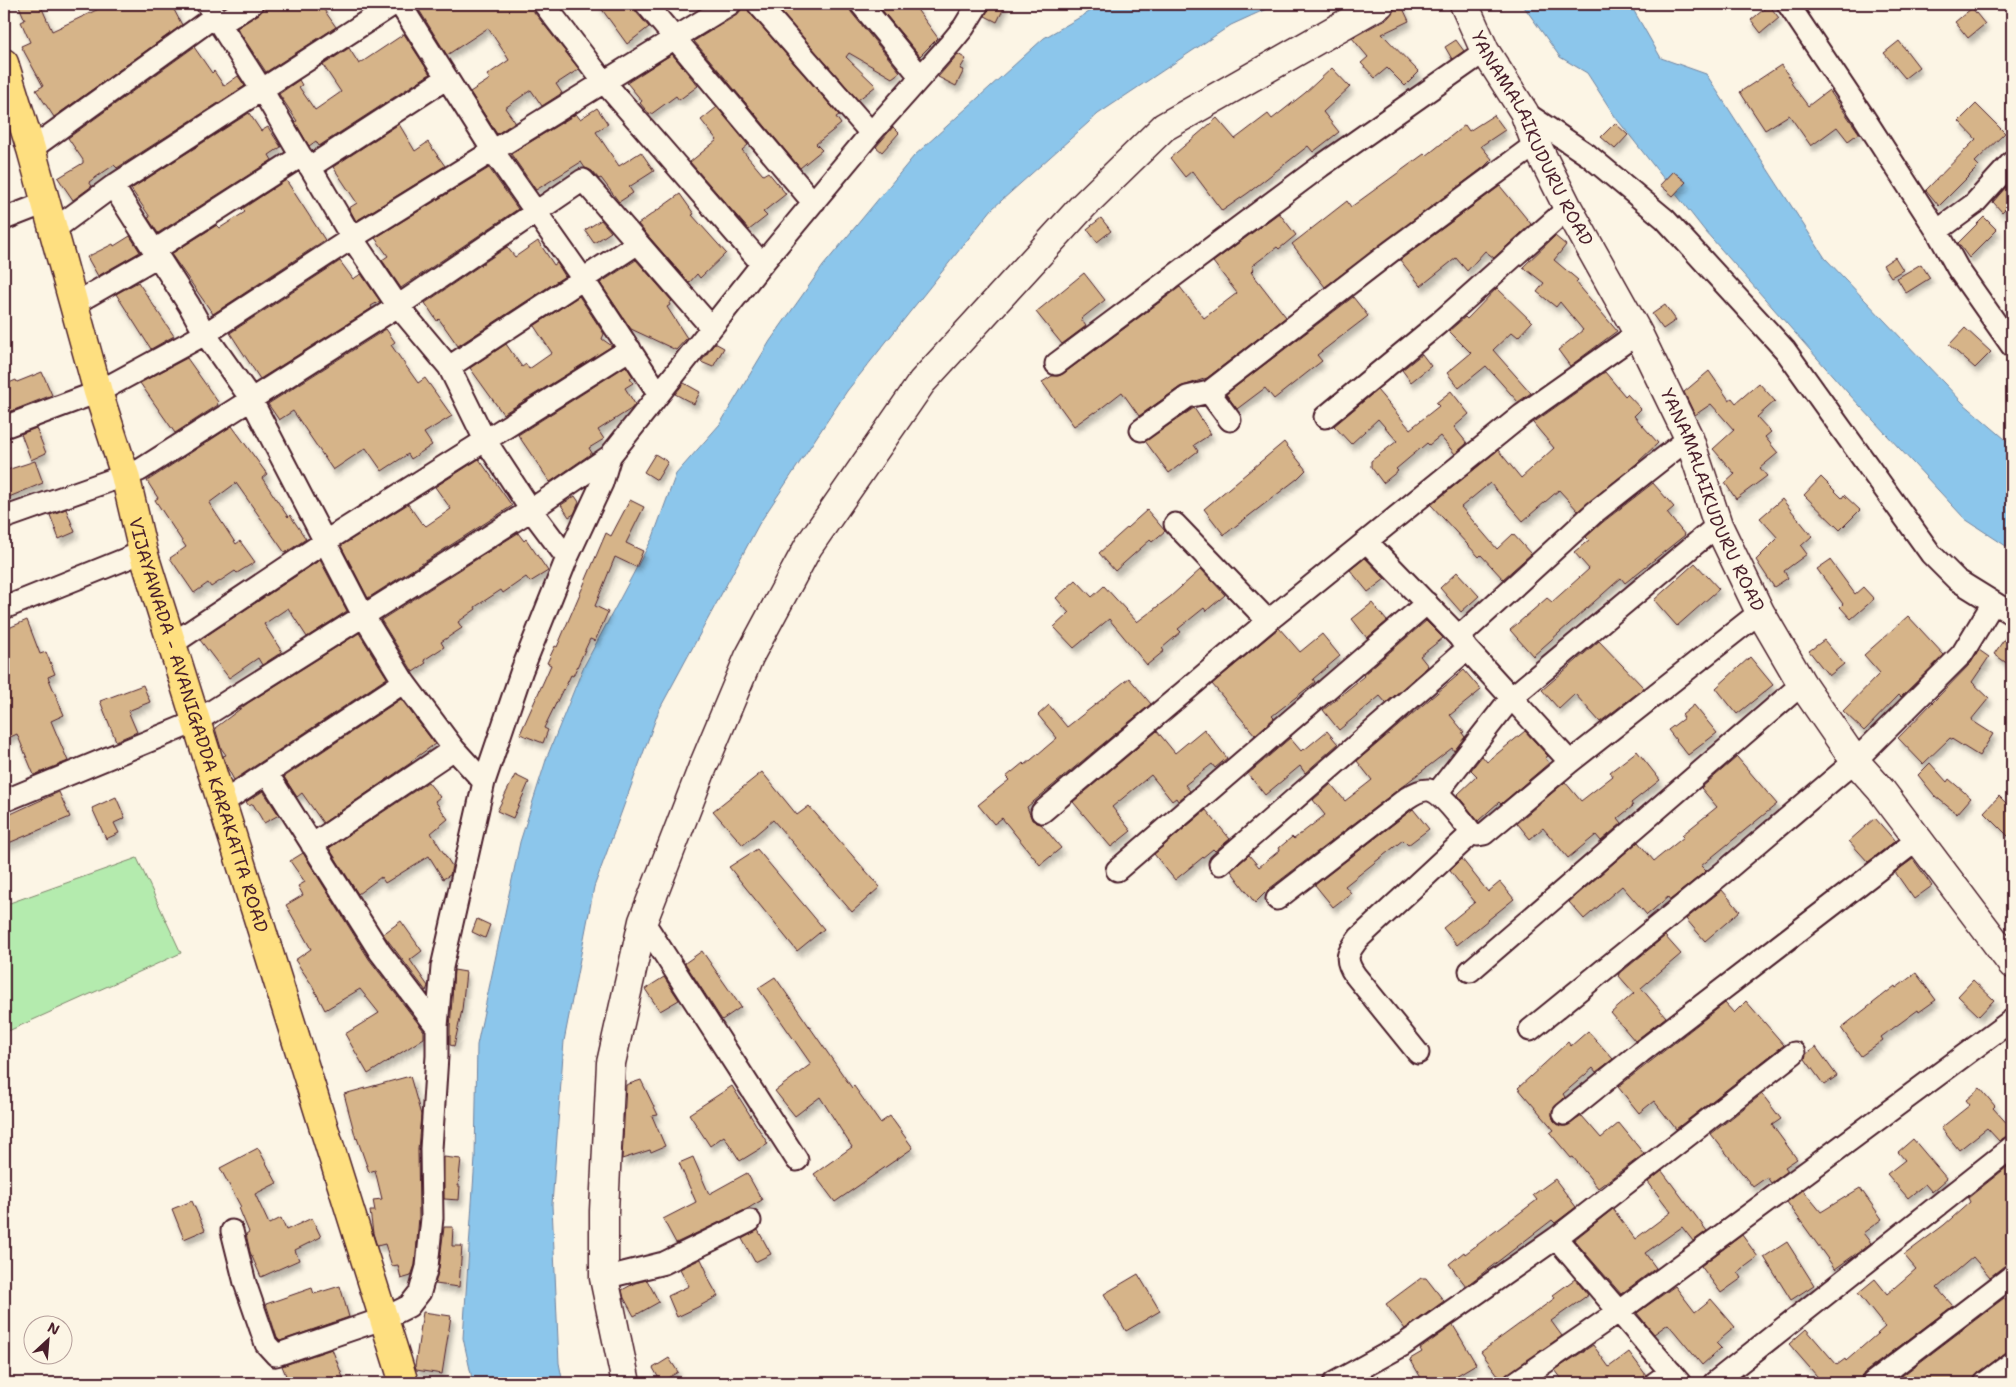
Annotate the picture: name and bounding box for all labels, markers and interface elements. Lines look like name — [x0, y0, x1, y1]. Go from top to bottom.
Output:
street label: YANAMALAIKUDURU ROAD — [1466, 27, 1599, 250]
street label: YANAMALAIKUDURU ROAD — [1655, 384, 1770, 616]
street label: VIJAYAWADA - AVANIGADDA KARAKATTA ROAD — [123, 515, 274, 936]
north arrow — [22, 1314, 72, 1364]
text: N — [45, 1318, 63, 1339]

